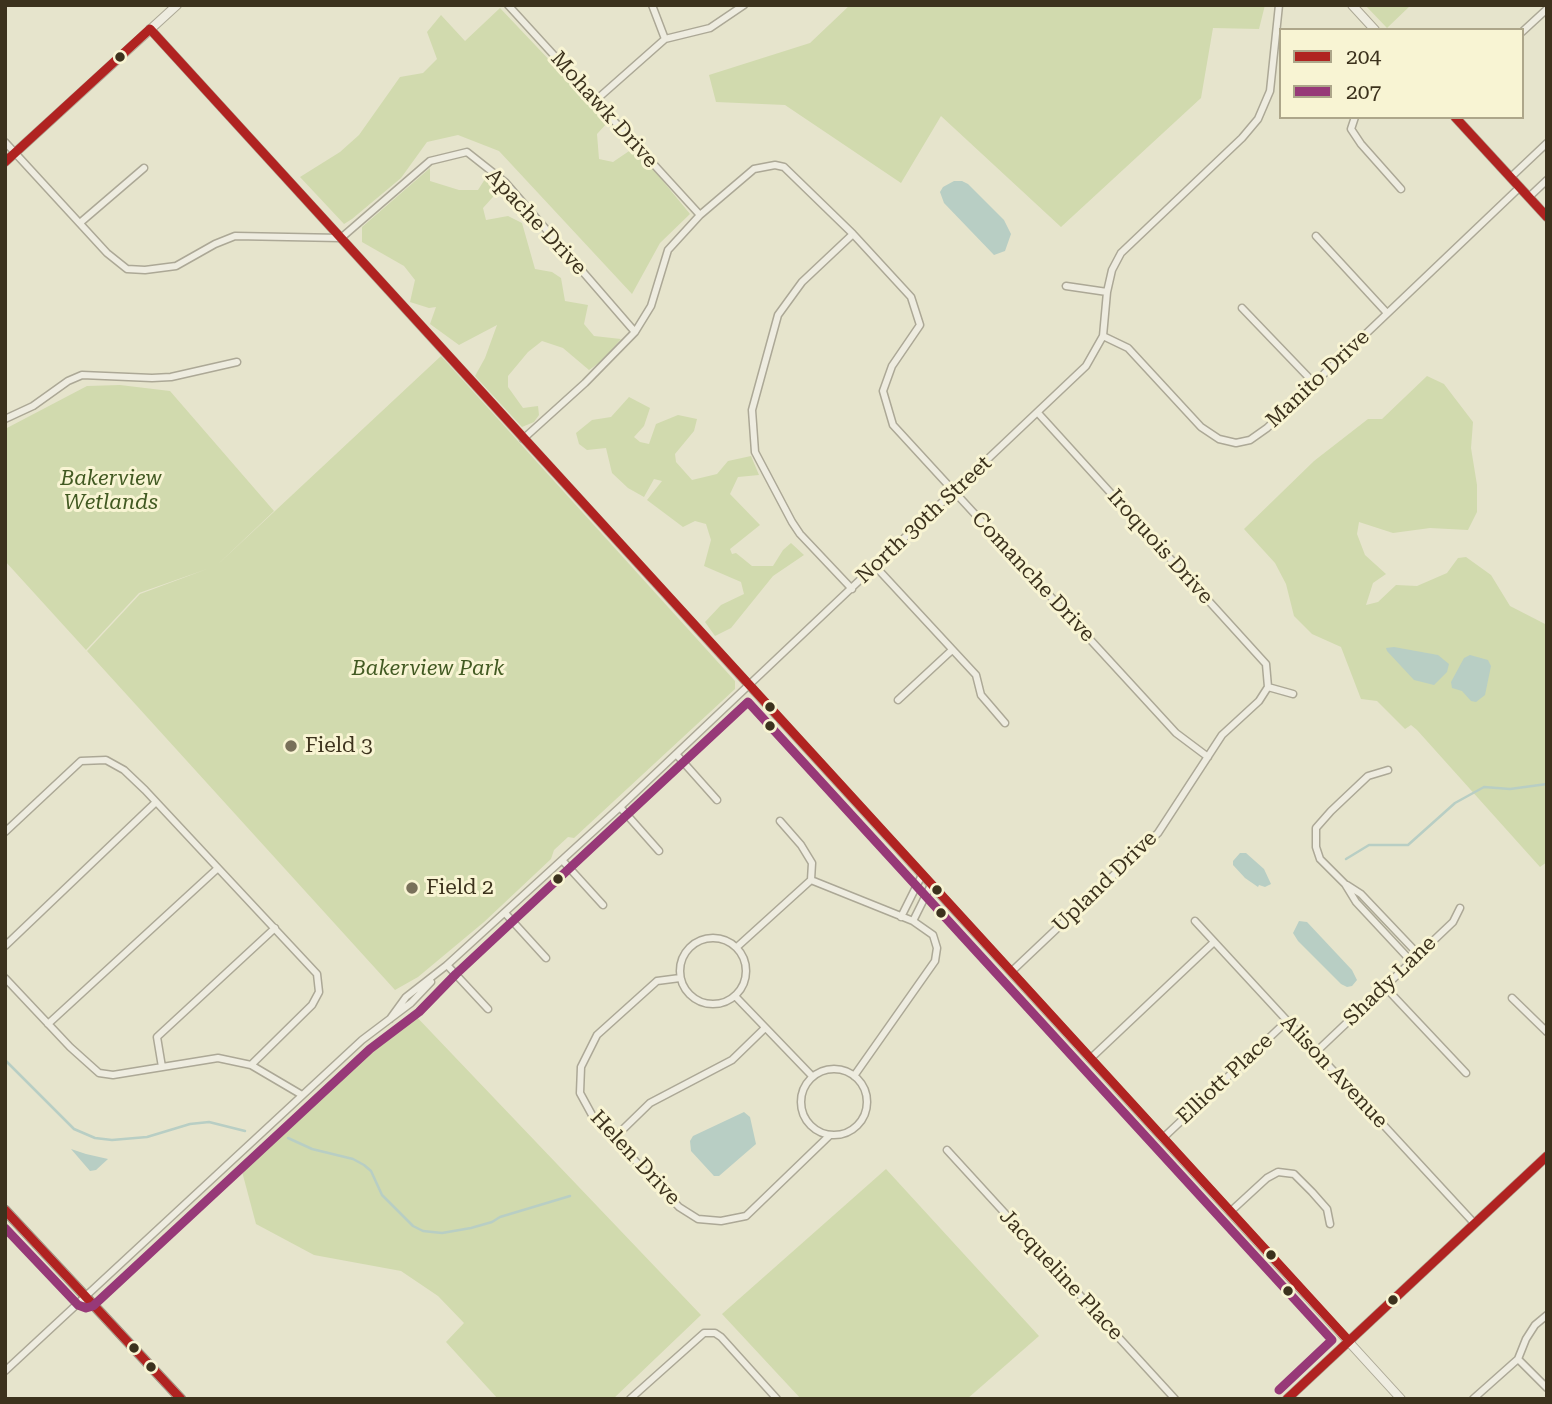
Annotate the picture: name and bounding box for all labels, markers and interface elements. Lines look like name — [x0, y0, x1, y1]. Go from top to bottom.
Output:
legend — [1279, 28, 1524, 119]
text: 204 — [1346, 45, 1381, 69]
street label: Mohawk Drive — [545, 47, 663, 173]
unlabelled marker — [113, 50, 127, 64]
text: 207 — [1346, 80, 1381, 104]
street label: Apache Drive — [480, 164, 592, 280]
street label: Manito Drive — [1261, 325, 1375, 433]
street label: North 30th Street — [851, 451, 997, 589]
park label: Bakerview Wetlands — [60, 466, 162, 516]
street label: Iroquois Drive — [1102, 485, 1218, 609]
street label: Comanche Drive — [966, 507, 1100, 647]
park label: Bakerview Park — [352, 656, 504, 682]
unlabelled marker — [763, 700, 777, 714]
unlabelled marker — [763, 719, 777, 733]
place label: Field 3 — [305, 733, 373, 759]
marker: Field 3 — [283, 738, 299, 754]
street label: Upland Drive — [1048, 826, 1162, 938]
unlabelled marker — [551, 872, 565, 886]
place label: Field 2 — [426, 875, 494, 901]
marker: Field 2 — [404, 880, 420, 896]
unlabelled marker — [930, 883, 944, 897]
unlabelled marker — [934, 906, 948, 920]
street label: Shady Lane — [1339, 931, 1441, 1031]
street label: Alison Avenue — [1275, 1010, 1393, 1134]
street label: Elliott Place — [1172, 1028, 1278, 1130]
street label: Helen Drive — [585, 1105, 685, 1211]
street label: Jacqueline Place — [994, 1204, 1128, 1346]
unlabelled marker — [1264, 1248, 1278, 1262]
unlabelled marker — [1281, 1284, 1295, 1298]
unlabelled marker — [1386, 1293, 1400, 1307]
unlabelled marker — [127, 1341, 141, 1355]
unlabelled marker — [144, 1360, 158, 1374]

